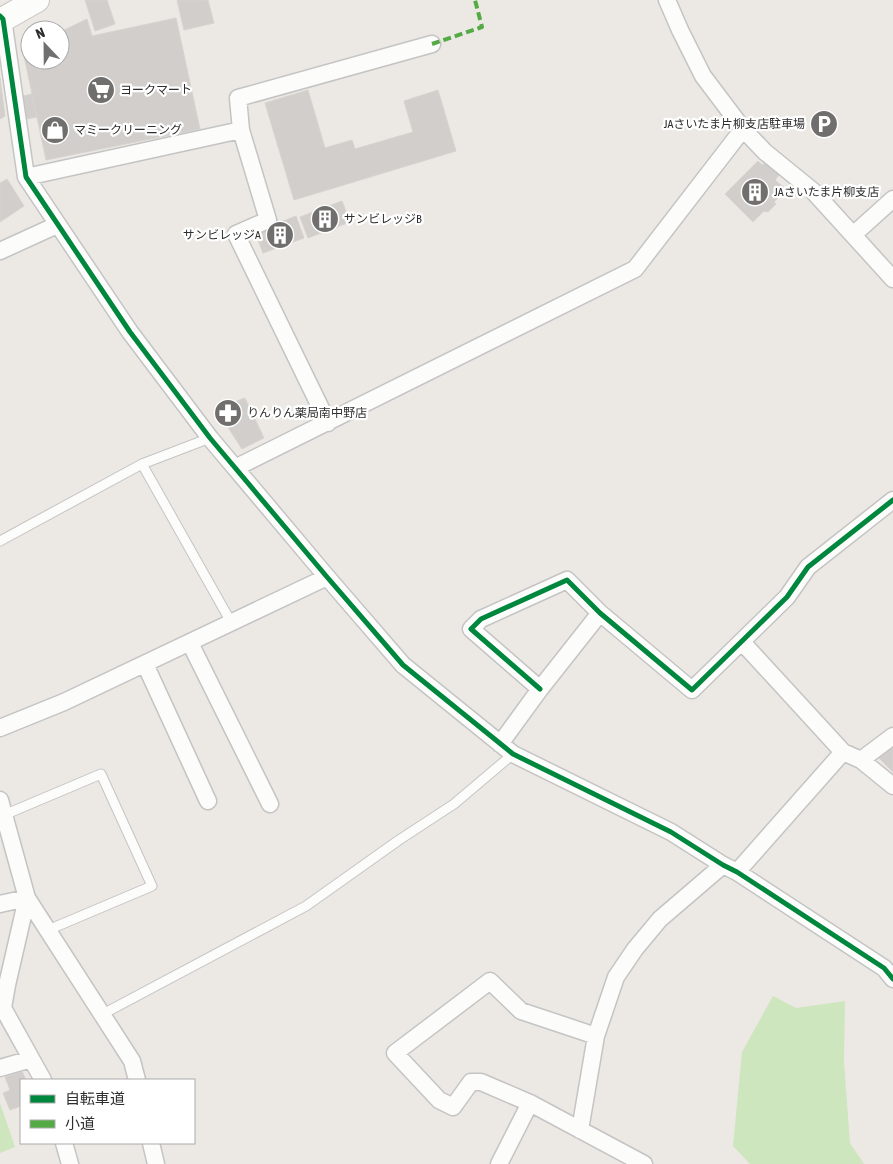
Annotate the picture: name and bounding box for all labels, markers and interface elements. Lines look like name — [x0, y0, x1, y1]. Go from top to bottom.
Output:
north arrow — [20, 20, 70, 70]
text: N — [33, 24, 47, 42]
supermarket icon: ヨークマート — [86, 75, 116, 105]
place label: ヨークマート — [120, 83, 192, 97]
parking icon: JAさいたま片柳支店駐車場 — [809, 109, 839, 139]
shop icon: マミークリーニング — [40, 115, 70, 145]
place label: JAさいたま片柳支店駐車場 — [664, 117, 805, 131]
place label: マミークリーニング — [74, 123, 182, 137]
building icon: JAさいたま片柳支店 — [740, 177, 770, 207]
place label: JAさいたま片柳支店 — [774, 185, 879, 199]
building icon: サンビレッジB — [310, 204, 340, 234]
place label: サンビレッジB — [344, 212, 422, 226]
building icon: サンビレッジA — [265, 220, 295, 250]
place label: サンビレッジA — [183, 228, 261, 242]
pharmacy icon: りんりん薬局南中野店 — [213, 398, 243, 428]
place label: りんりん薬局南中野店 — [247, 406, 367, 420]
legend — [20, 1079, 195, 1144]
text: 自転車道 — [65, 1090, 125, 1107]
text: 小道 — [65, 1115, 95, 1132]

